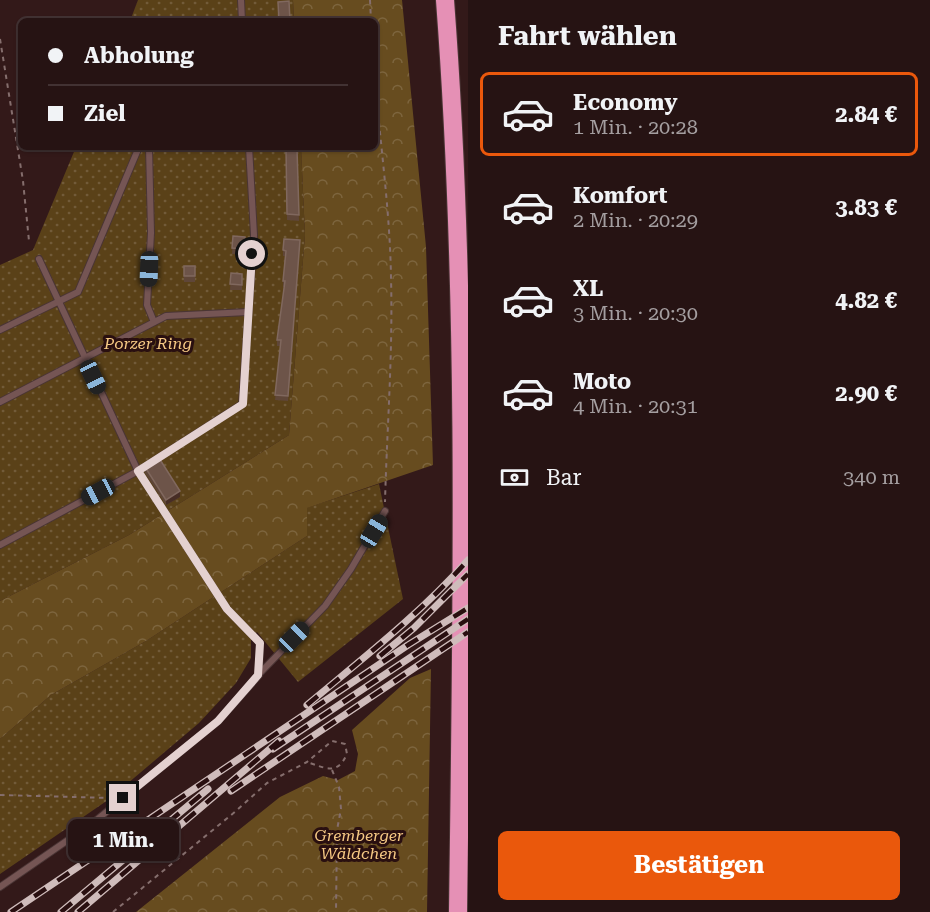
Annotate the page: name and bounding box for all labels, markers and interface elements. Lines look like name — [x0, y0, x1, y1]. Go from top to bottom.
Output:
text: Fahrt wählen — [498, 20, 677, 52]
text: Abholung — [84, 43, 194, 68]
icon: car — [501, 87, 555, 141]
text: Economy — [573, 90, 677, 115]
text: Ziel — [84, 101, 125, 126]
text: 2.84 € — [835, 102, 897, 127]
text: 1 Min. · 20:28 — [573, 115, 698, 139]
icon: car — [501, 180, 555, 234]
text: Komfort — [573, 183, 668, 208]
text: 3.83 € — [835, 195, 897, 220]
text: 2 Min. · 20:29 — [573, 208, 698, 232]
route start — [238, 240, 265, 267]
car — [139, 251, 159, 287]
icon: car — [501, 273, 555, 327]
text: XL — [573, 276, 603, 301]
text: 4.82 € — [835, 288, 897, 313]
text: 3 Min. · 20:30 — [573, 301, 698, 325]
park label: Porzer Ring — [103, 334, 192, 353]
car — [77, 357, 109, 397]
icon: car — [501, 366, 555, 420]
text: Moto — [573, 369, 631, 394]
text: 2.90 € — [835, 381, 897, 406]
text: 4 Min. · 20:31 — [573, 394, 698, 418]
icon: cash — [498, 461, 531, 494]
text: Bar — [546, 465, 582, 490]
text: 340 m — [843, 465, 900, 489]
car — [78, 476, 118, 508]
car — [357, 511, 391, 551]
car — [275, 618, 313, 656]
route end — [109, 784, 136, 811]
callout: 1 Min. — [68, 819, 178, 861]
park label: Gremberger Wäldchen — [314, 826, 404, 863]
text: 1 Min. — [93, 828, 154, 852]
button: Bestätigen — [498, 831, 900, 900]

